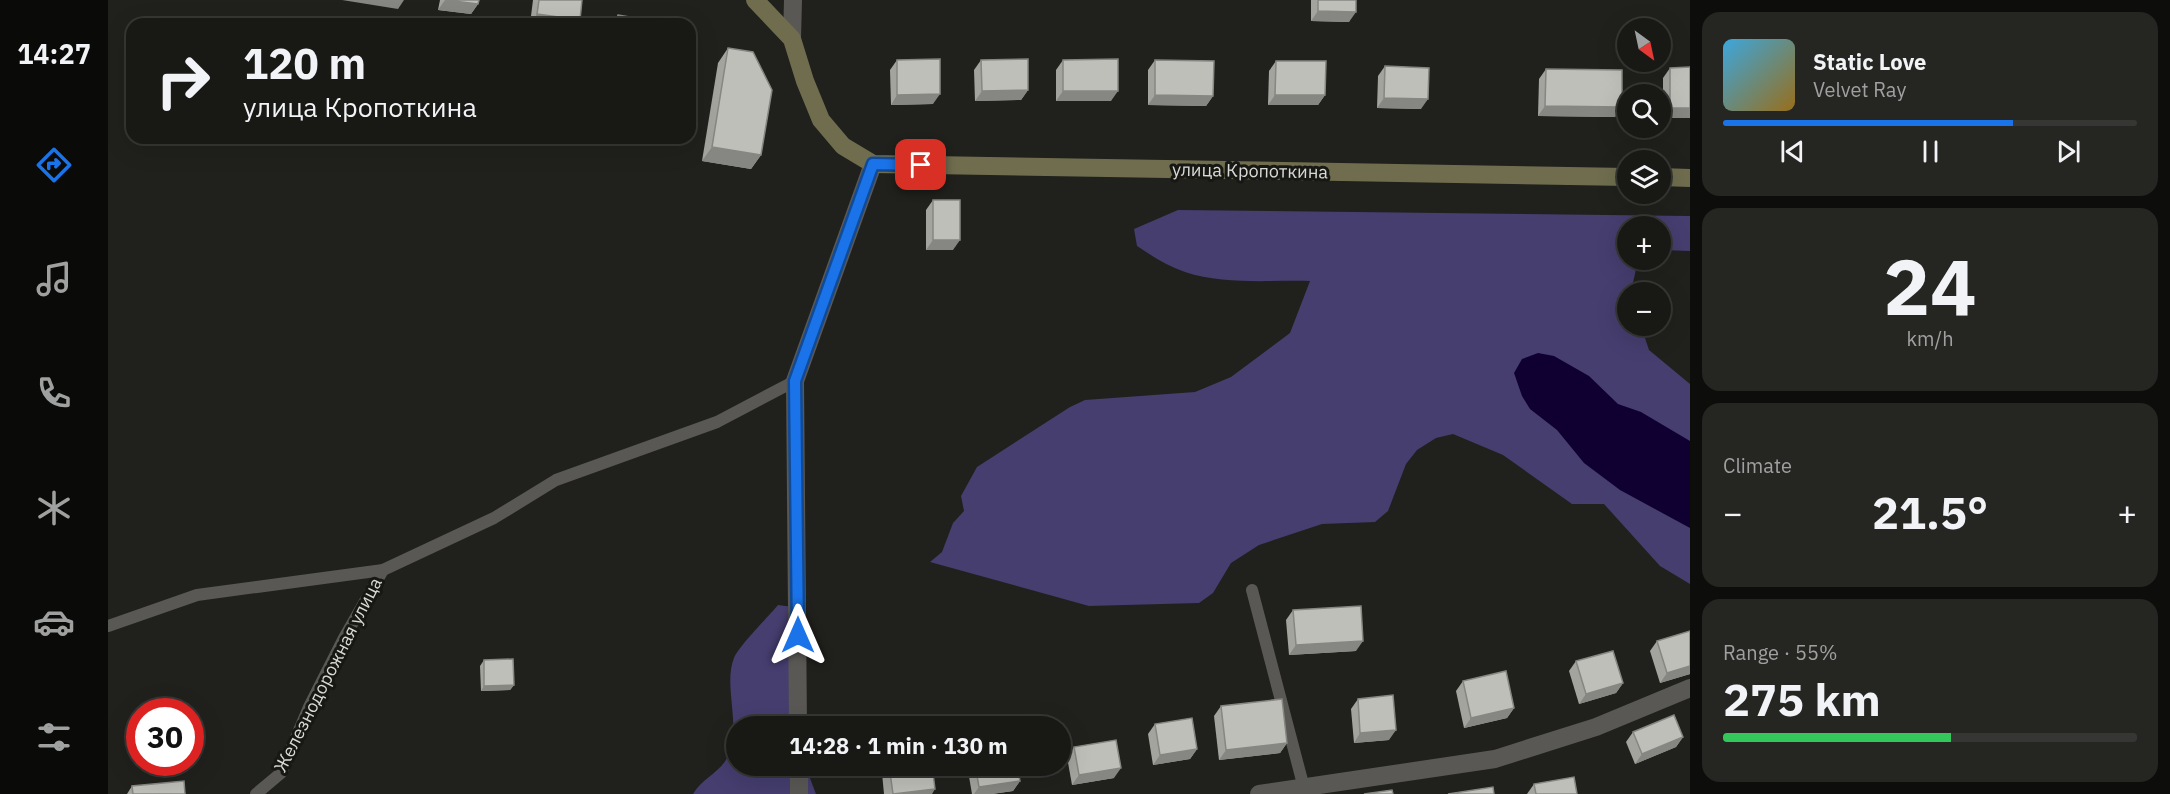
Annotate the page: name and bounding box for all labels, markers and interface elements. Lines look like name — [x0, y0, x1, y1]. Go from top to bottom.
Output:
north arrow — [1617, 18, 1671, 72]
map controls — [1617, 18, 1671, 336]
text: 14:27 — [17, 36, 91, 71]
text: 120 m — [243, 36, 366, 91]
icon: right — [144, 42, 222, 120]
text: Static Love — [1813, 47, 1926, 76]
text: Velvet Ray — [1813, 76, 1906, 103]
button: search — [1617, 84, 1671, 138]
text: улица Кропоткина — [243, 89, 477, 124]
icon: previous — [1776, 135, 1809, 168]
icon: pause — [1914, 135, 1947, 168]
icon: next — [2052, 135, 2085, 168]
pin — [895, 139, 946, 190]
icon: directions — [33, 144, 75, 186]
icon: arrive — [904, 148, 937, 181]
button: layers — [1617, 150, 1671, 204]
street label: улица Кропоткина — [1172, 158, 1329, 183]
button: + — [1617, 216, 1671, 270]
text: 24 — [1883, 235, 1977, 336]
icon: music — [33, 258, 75, 300]
button: − — [1617, 282, 1671, 336]
text: km/h — [1906, 325, 1954, 352]
icon: phone — [33, 372, 75, 414]
text: Climate — [1723, 452, 1792, 479]
text: 21.5° — [1872, 483, 1988, 541]
icon: climate — [33, 487, 75, 529]
text: − — [1723, 491, 1743, 534]
text: + — [2117, 491, 2137, 534]
street label: Железнодорожная улица — [268, 573, 387, 776]
icon: car — [33, 601, 75, 643]
position arrow — [766, 603, 830, 667]
text: Range · 55% — [1723, 639, 1838, 666]
text: 275 km — [1723, 670, 1881, 728]
speed limit sign: 30 — [126, 698, 204, 776]
icon: filters — [33, 716, 75, 758]
text: 14:28 · 1 min · 130 m — [789, 731, 1008, 760]

